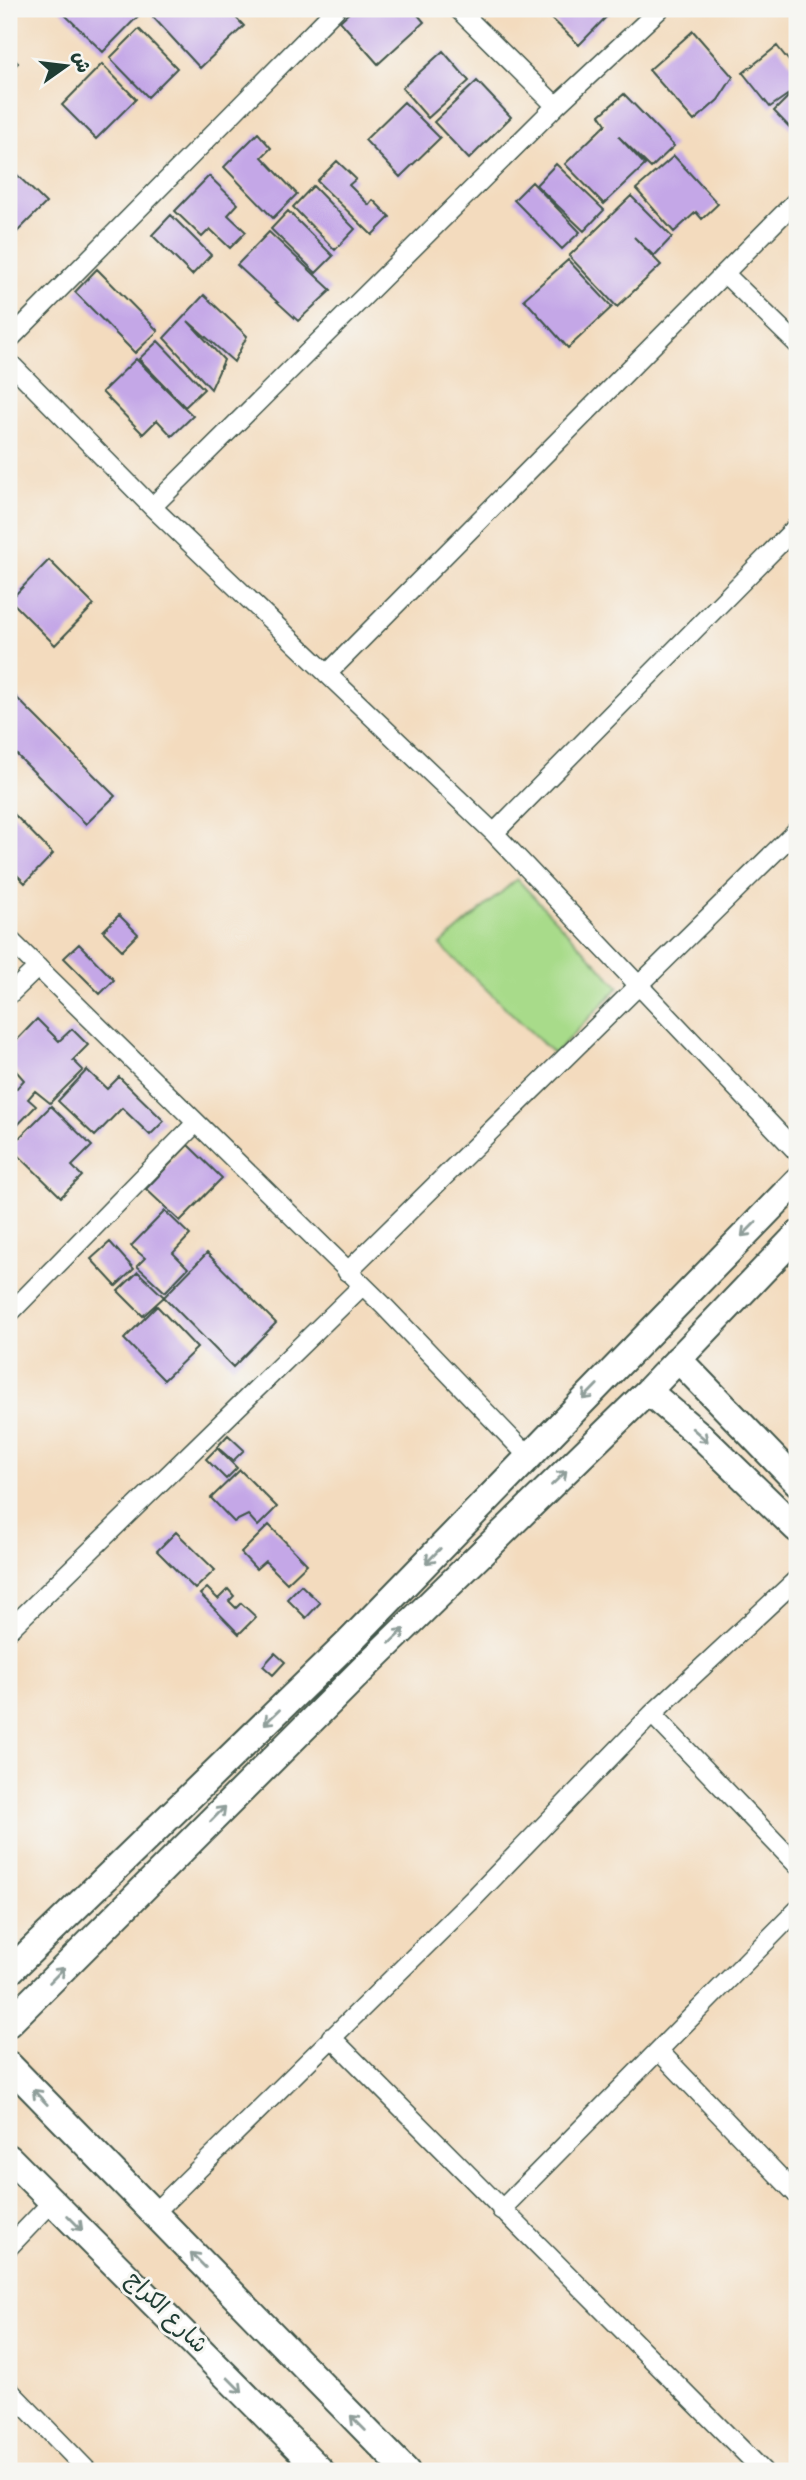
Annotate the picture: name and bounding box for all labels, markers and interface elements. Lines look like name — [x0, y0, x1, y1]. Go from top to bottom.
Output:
north arrow — [32, 32, 102, 102]
text: ش — [65, 50, 93, 76]
one-way arrow — [741, 1221, 758, 1238]
one-way arrow — [582, 1383, 599, 1400]
one-way arrow — [691, 1427, 709, 1443]
one-way arrow — [551, 1469, 568, 1486]
one-way arrow — [424, 1547, 441, 1564]
one-way arrow — [388, 1628, 405, 1645]
one-way arrow — [263, 1708, 280, 1725]
one-way arrow — [209, 1806, 226, 1823]
one-way arrow — [48, 1967, 65, 1984]
one-way arrow — [31, 2089, 48, 2106]
one-way arrow — [66, 2215, 83, 2232]
one-way arrow — [190, 2252, 207, 2269]
street label: شارع الكراج — [118, 2267, 212, 2361]
one-way arrow — [226, 2376, 243, 2393]
one-way arrow — [349, 2414, 366, 2431]

